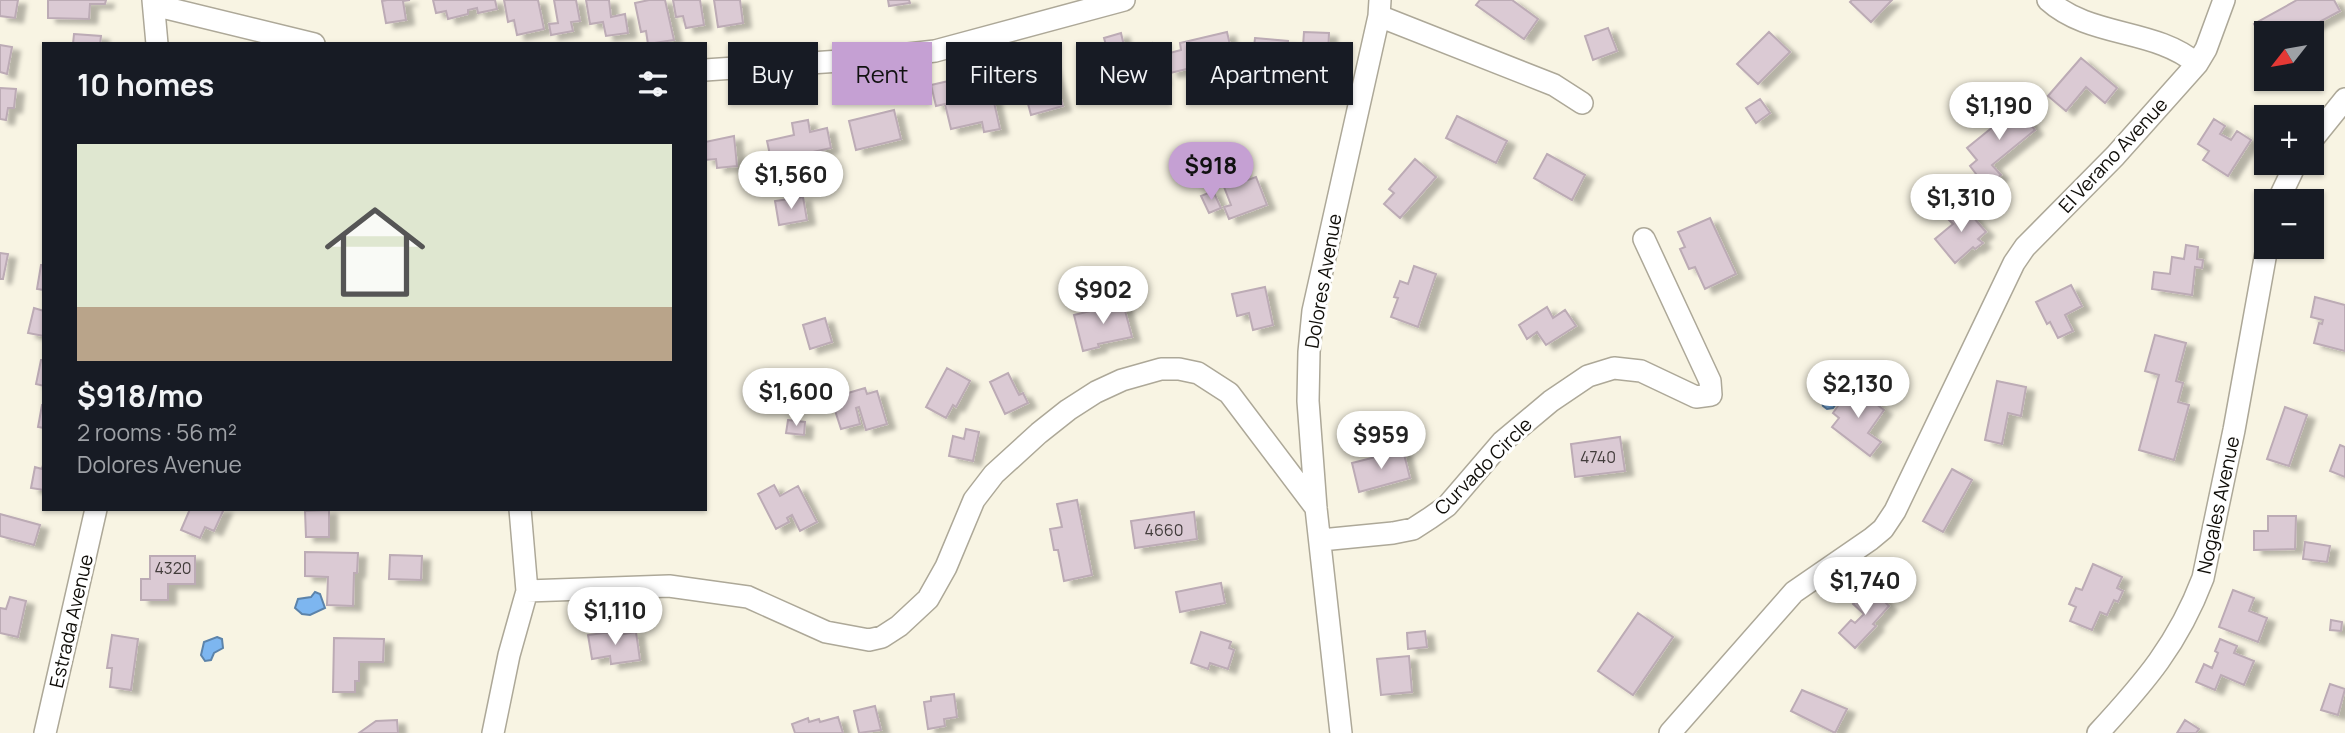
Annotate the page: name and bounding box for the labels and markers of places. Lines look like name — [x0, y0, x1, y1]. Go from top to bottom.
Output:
pin: $1,190 — [1942, 82, 2056, 142]
pin: $918 — [1170, 142, 1252, 202]
pin: $1,560 — [734, 152, 848, 211]
pin: $1,310 — [1904, 174, 2018, 234]
pin: $902 — [1062, 266, 1144, 326]
pin: $2,130 — [1801, 360, 1915, 420]
pin: $1,600 — [739, 368, 853, 428]
pin: $959 — [1340, 412, 1422, 471]
pin: $1,740 — [1808, 558, 1922, 617]
pin: $1,110 — [558, 588, 672, 647]

